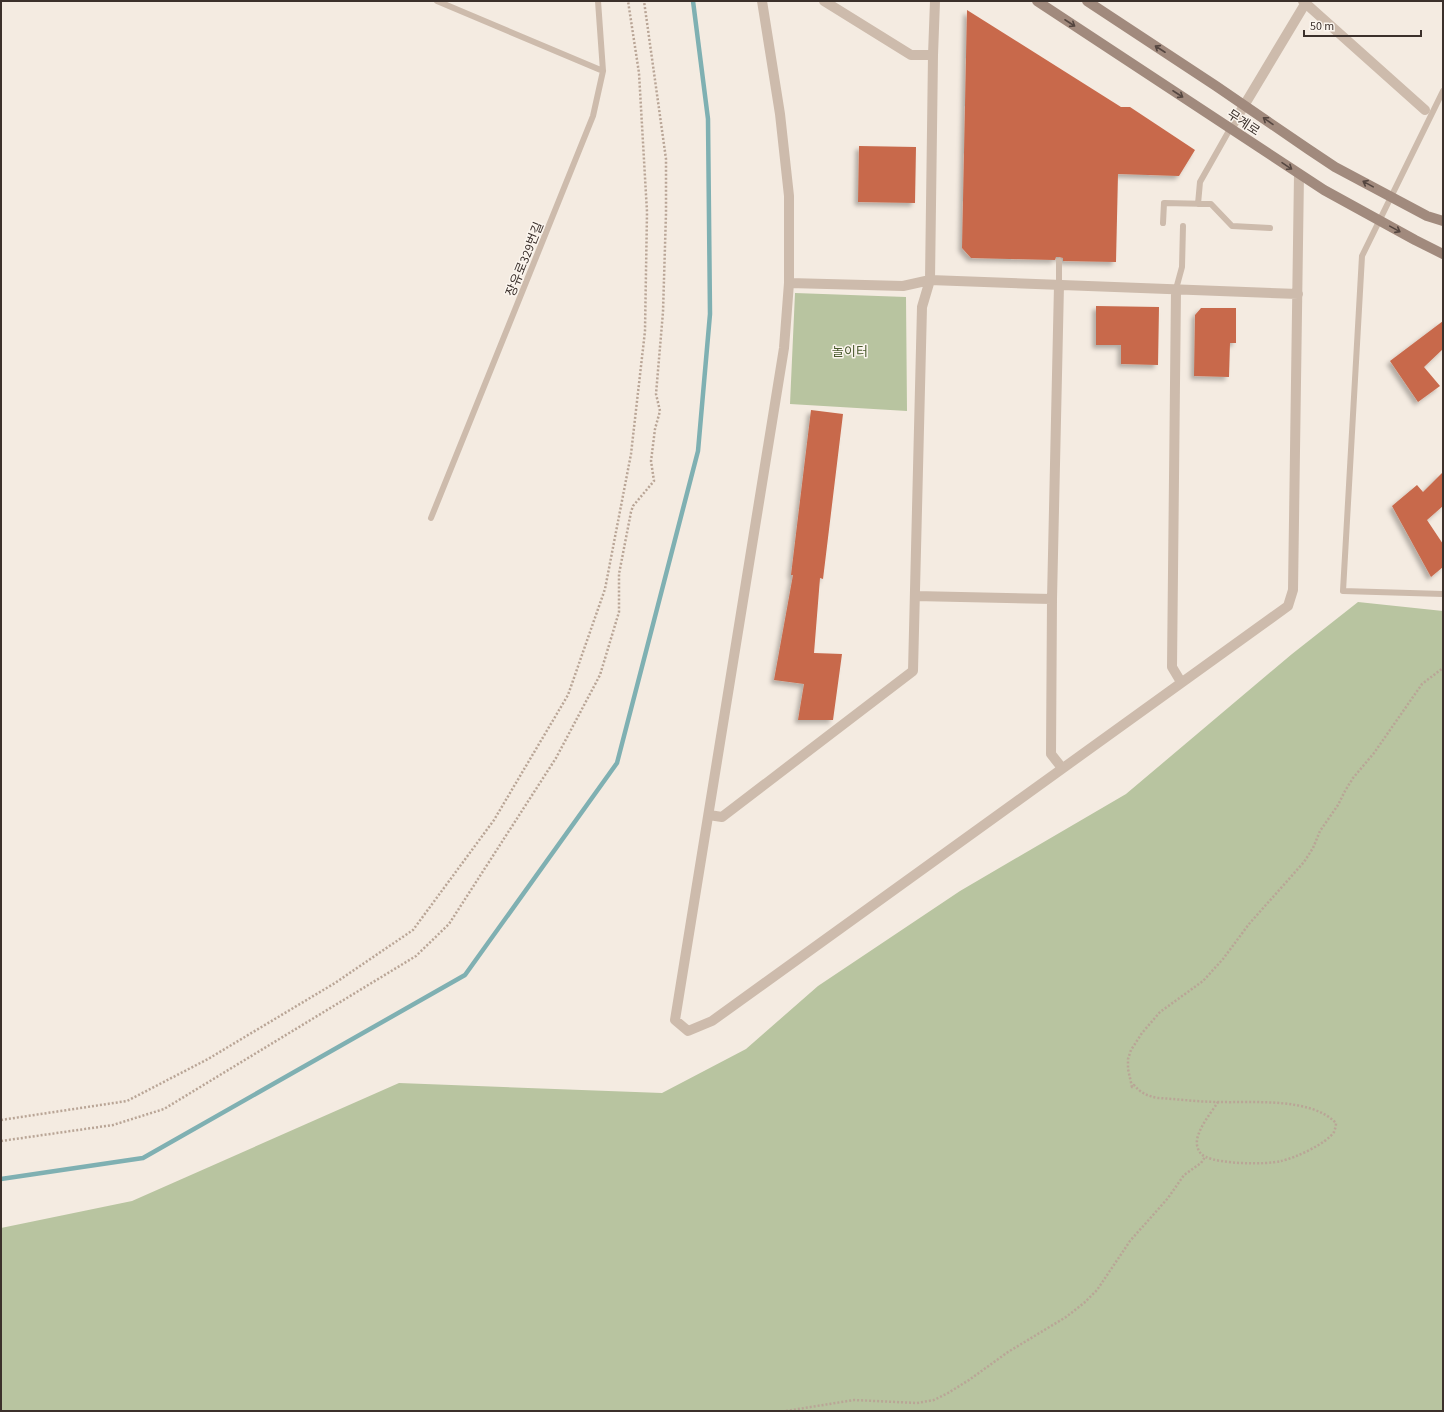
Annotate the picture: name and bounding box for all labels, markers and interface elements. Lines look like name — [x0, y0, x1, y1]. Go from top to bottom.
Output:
scale bar — [1304, 12, 1421, 38]
one-way arrow — [1064, 18, 1075, 27]
text: 50 m — [1310, 18, 1334, 35]
one-way arrow — [1155, 45, 1166, 53]
one-way arrow — [1172, 90, 1183, 98]
street label: 무계로 — [1224, 106, 1263, 140]
one-way arrow — [1263, 117, 1274, 125]
one-way arrow — [1281, 162, 1292, 170]
one-way arrow — [1362, 180, 1374, 188]
street label: 장유로329번길 — [502, 219, 548, 299]
one-way arrow — [1389, 226, 1401, 233]
park label: 놀이터 — [832, 343, 868, 361]

